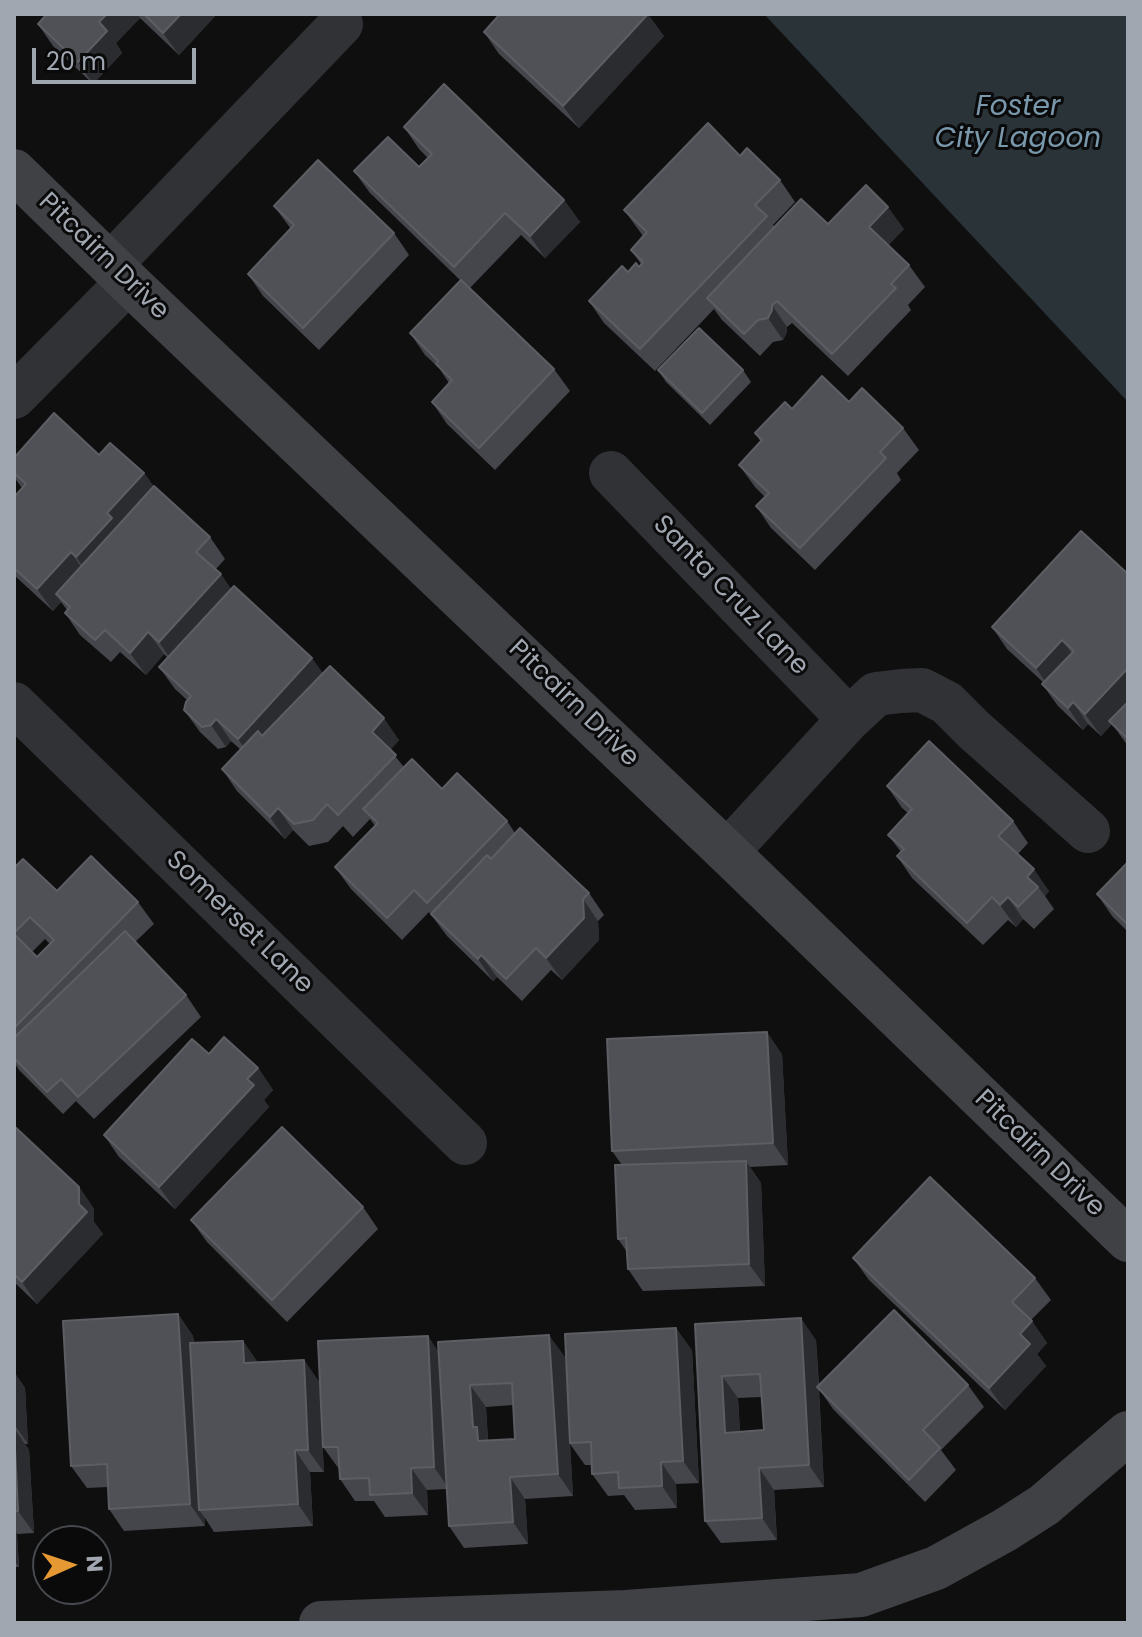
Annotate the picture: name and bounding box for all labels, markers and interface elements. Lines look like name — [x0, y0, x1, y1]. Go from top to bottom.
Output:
scale bar — [36, 32, 200, 82]
text: 20 m — [46, 45, 106, 78]
water label: Foster City Lagoon — [935, 91, 1101, 157]
street label: Pitcairn Drive — [31, 187, 175, 327]
street label: Santa Cruz Lane — [646, 510, 814, 682]
street label: Pitcairn Drive — [501, 634, 645, 774]
street label: Somerset Lane — [159, 845, 319, 1001]
street label: Pitcairn Drive — [967, 1084, 1111, 1224]
north arrow — [32, 1525, 112, 1605]
text: N — [79, 1555, 110, 1573]

